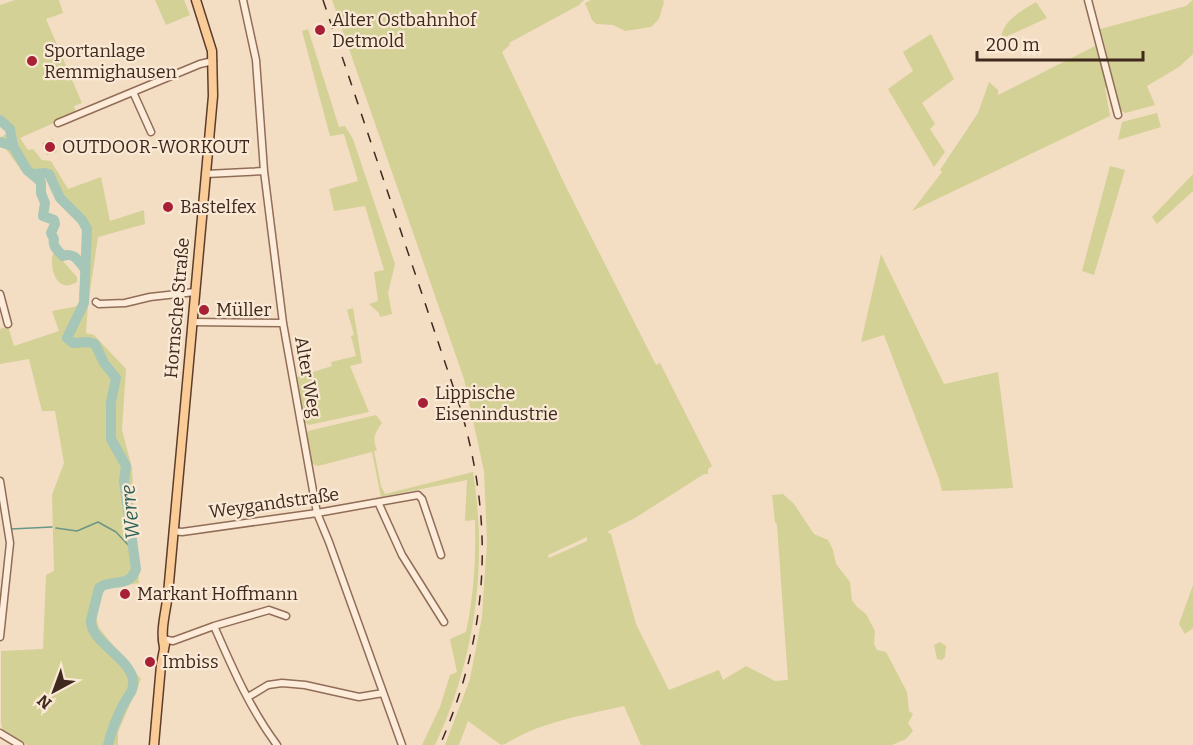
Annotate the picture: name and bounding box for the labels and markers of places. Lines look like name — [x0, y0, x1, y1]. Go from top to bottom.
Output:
place label: Alter Ostbahnhof Detmold — [332, 9, 478, 52]
marker: Alter Ostbahnhof Detmold — [313, 23, 327, 37]
place label: Sportanlage Remmighausen — [44, 40, 177, 83]
marker: Sportanlage Remmighausen — [25, 54, 39, 68]
place label: OUTDOOR-WORKOUT — [62, 136, 250, 158]
marker: OUTDOOR-WORKOUT — [43, 140, 57, 154]
place label: Bastelfex — [180, 196, 256, 218]
marker: Bastelfex — [161, 200, 175, 214]
place label: Müller — [216, 299, 271, 321]
marker: Müller — [197, 303, 211, 317]
place label: Lippische Eisenindustrie — [435, 382, 558, 425]
marker: Lippische Eisenindustrie — [416, 396, 430, 410]
place label: Markant Hoffmann — [137, 583, 299, 605]
marker: Markant Hoffmann — [118, 587, 132, 601]
place label: Imbiss — [162, 651, 219, 673]
marker: Imbiss — [143, 655, 157, 669]

